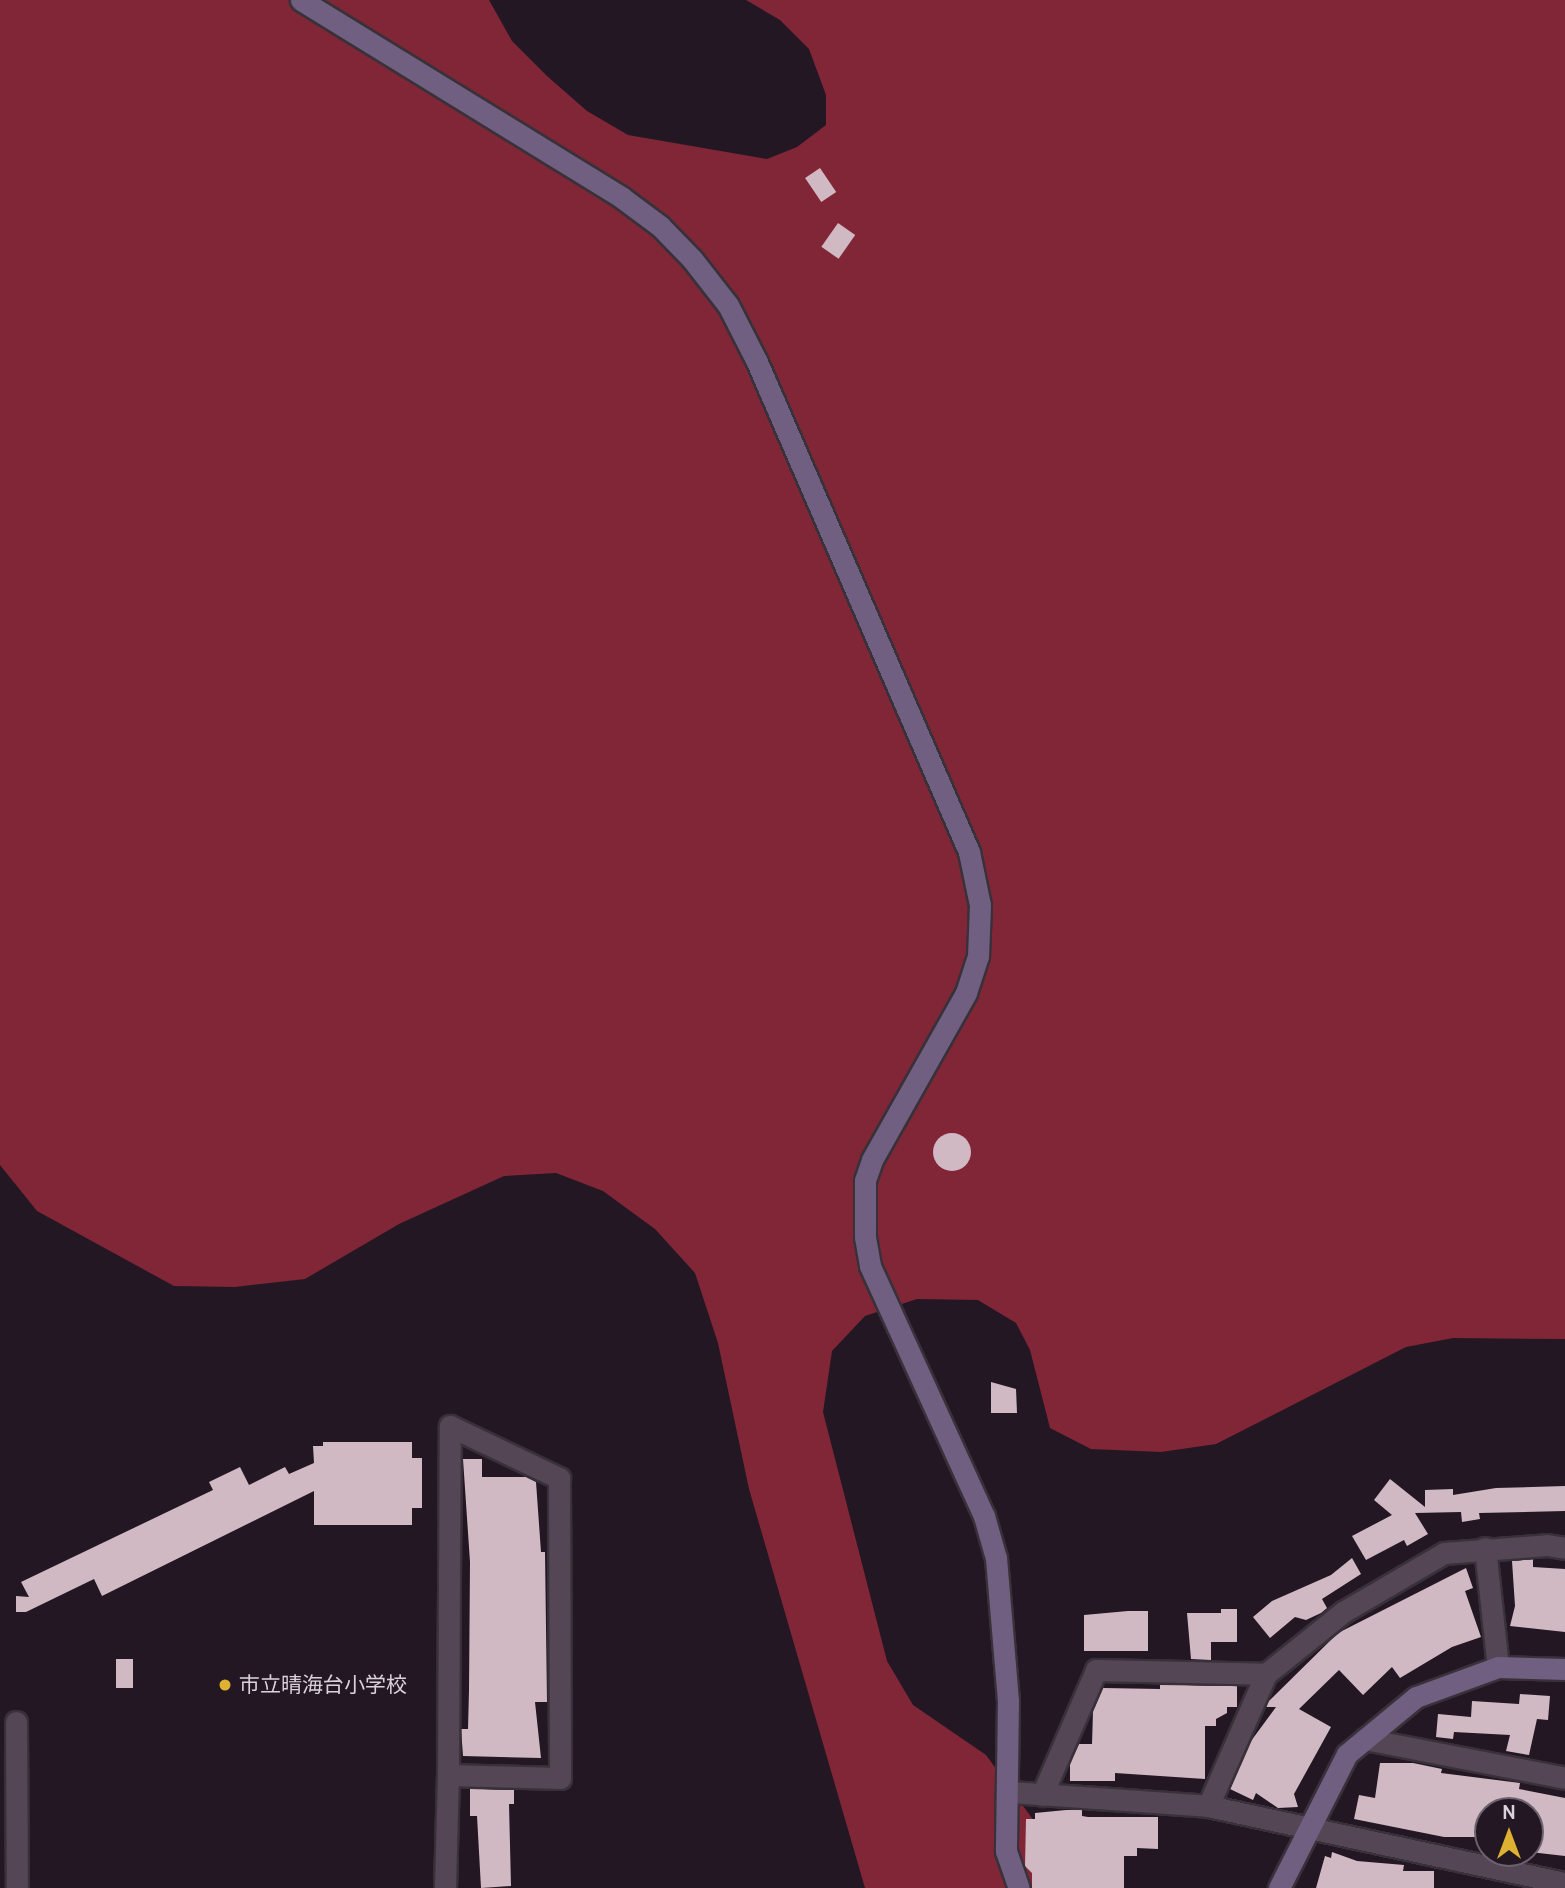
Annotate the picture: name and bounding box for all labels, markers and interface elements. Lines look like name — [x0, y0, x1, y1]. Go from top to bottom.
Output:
place label: 市立晴海台小学校 — [239, 1672, 407, 1698]
marker: 市立晴海台小学校 — [217, 1677, 233, 1693]
north arrow — [1474, 1797, 1544, 1867]
text: N — [1502, 1801, 1516, 1824]

